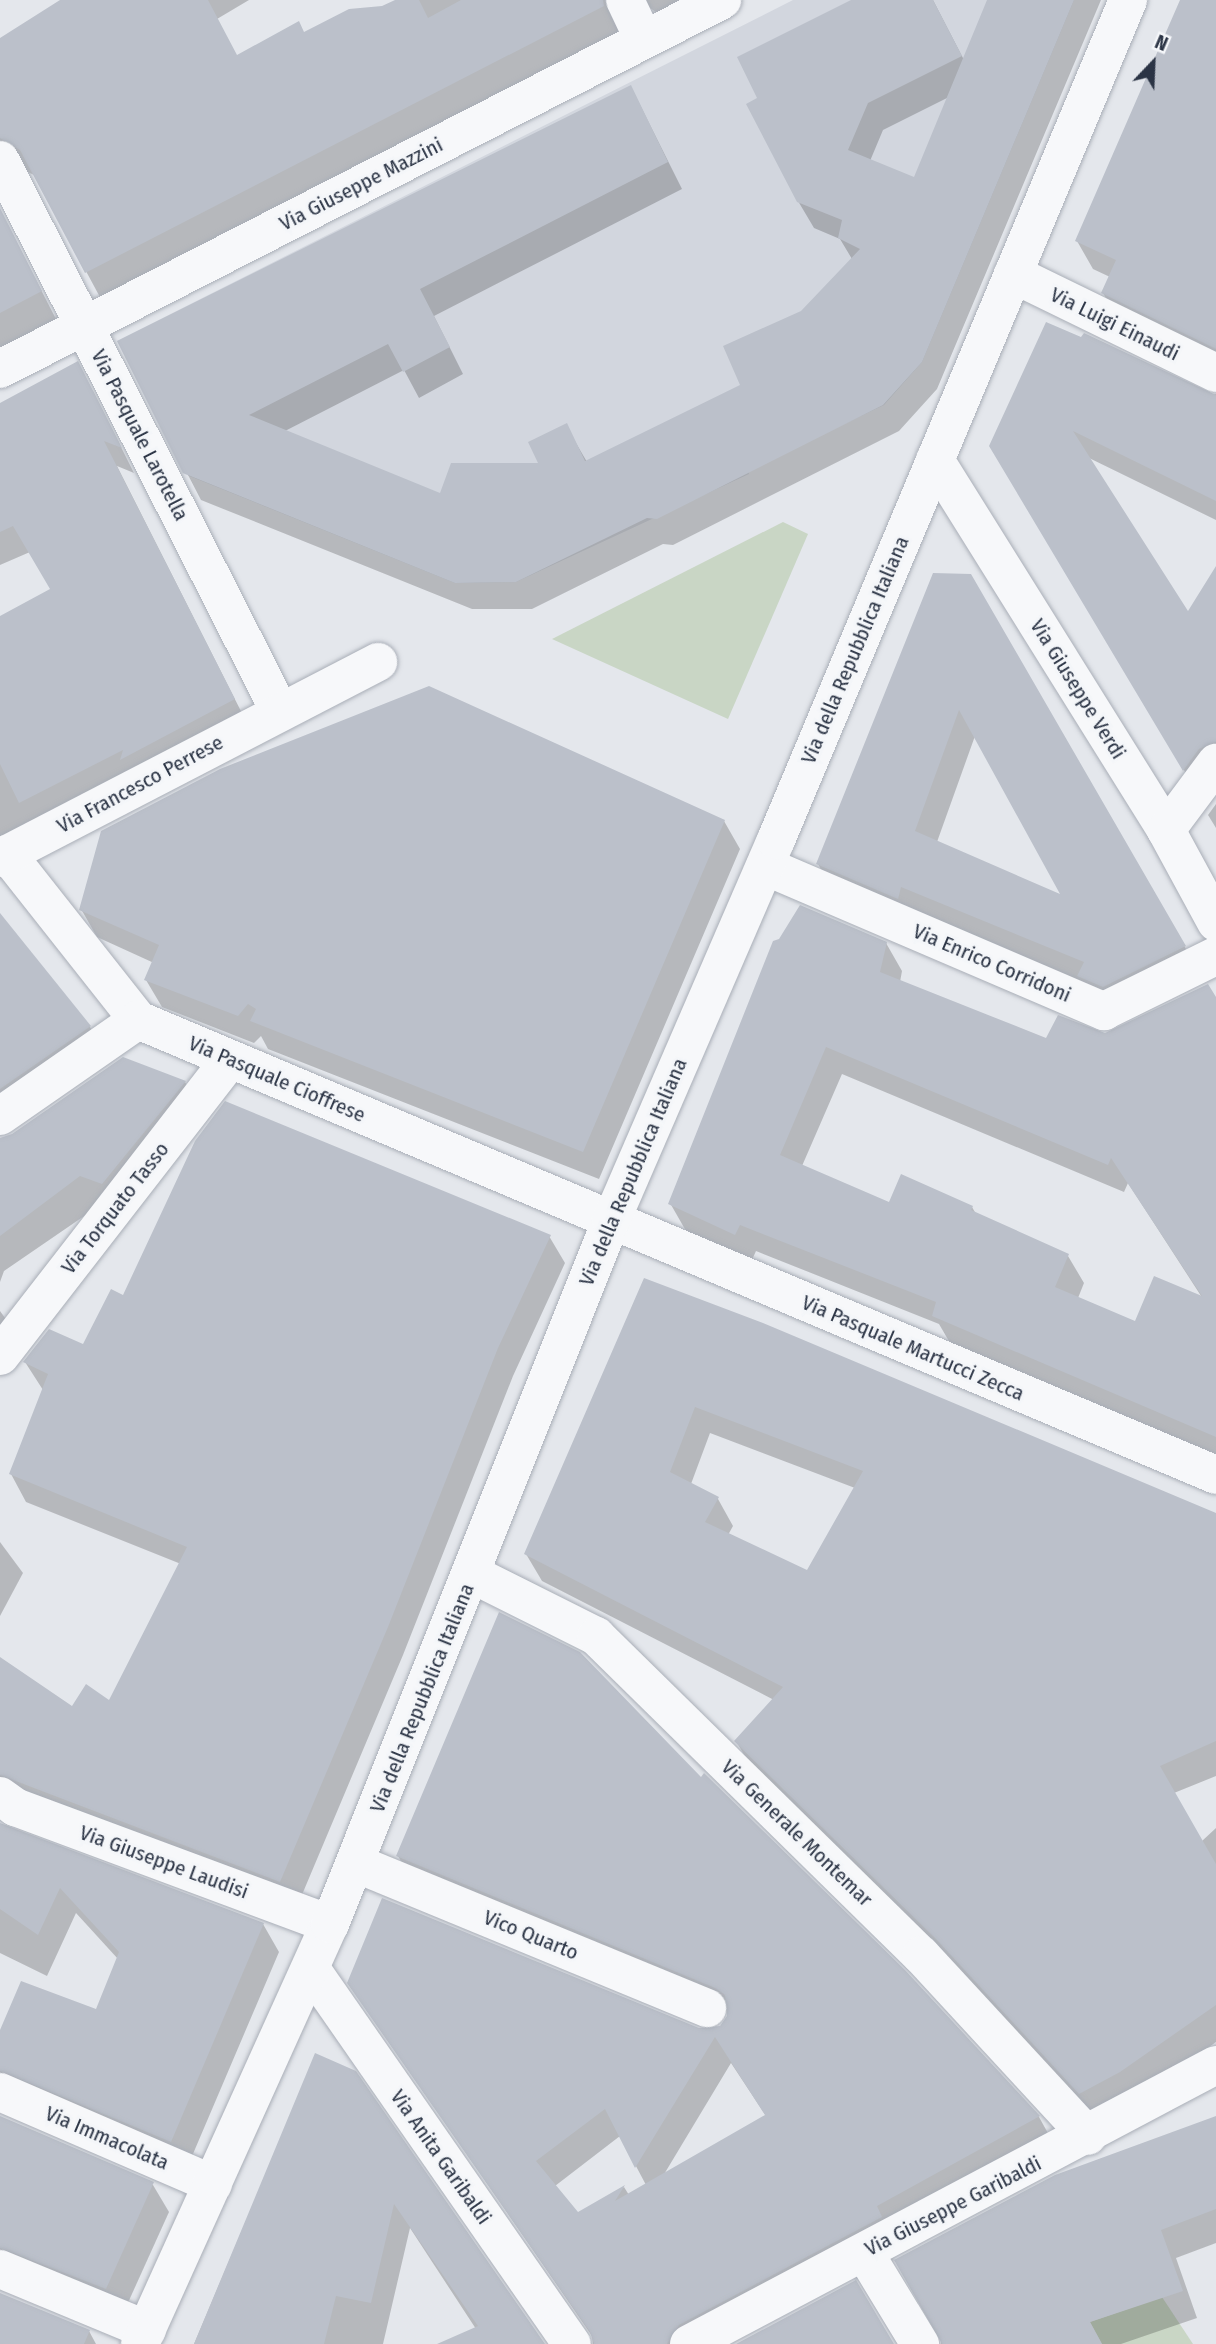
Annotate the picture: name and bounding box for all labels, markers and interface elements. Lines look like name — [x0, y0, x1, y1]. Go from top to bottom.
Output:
north arrow — [1118, 28, 1188, 98]
text: N — [1152, 30, 1171, 56]
street label: Via Giuseppe Mazzini — [275, 132, 447, 236]
street label: Via Luigi Einaudi — [1046, 282, 1184, 366]
street label: Via Pasquale Larotella — [86, 345, 194, 525]
street label: Via della Repubblica Italiana — [796, 532, 914, 768]
street label: Via Giuseppe Verdi — [1025, 614, 1131, 764]
street label: Via Francesco Perrese — [53, 730, 227, 838]
street label: Via Enrico Corridoni — [909, 918, 1075, 1008]
street label: Via Pasquale Cioffrese — [185, 1030, 369, 1128]
street label: Via della Repubblica Italiana — [574, 1054, 692, 1290]
street label: Via Torquato Tasso — [56, 1137, 174, 1279]
street label: Via Pasquale Martucci Zecca — [798, 1290, 1028, 1406]
street label: Via della Repubblica Italiana — [364, 1580, 480, 1816]
street label: Via Generale Montemar — [716, 1754, 878, 1912]
street label: Via Giuseppe Laudisi — [76, 1820, 252, 1904]
street label: Vico Quarto — [480, 1905, 582, 1965]
street label: Via Anita Garibaldi — [385, 2085, 497, 2229]
street label: Via Immacolata — [41, 2101, 173, 2175]
street label: Via Giuseppe Garibaldi — [861, 2151, 1045, 2261]

